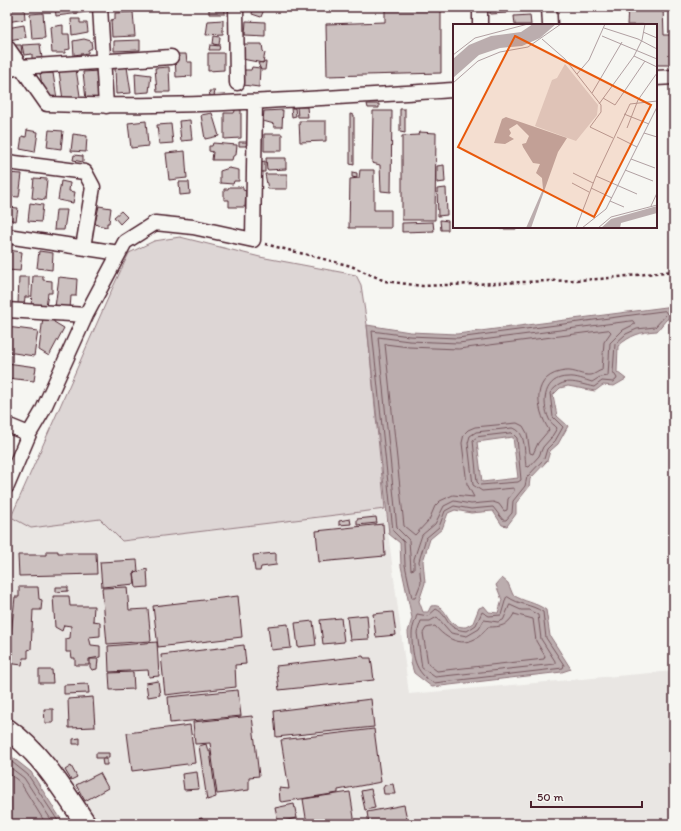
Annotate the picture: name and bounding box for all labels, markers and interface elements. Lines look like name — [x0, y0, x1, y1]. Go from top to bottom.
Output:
inset map — [453, 24, 657, 228]
scale bar — [531, 783, 642, 809]
text: 50 m — [537, 790, 563, 804]

